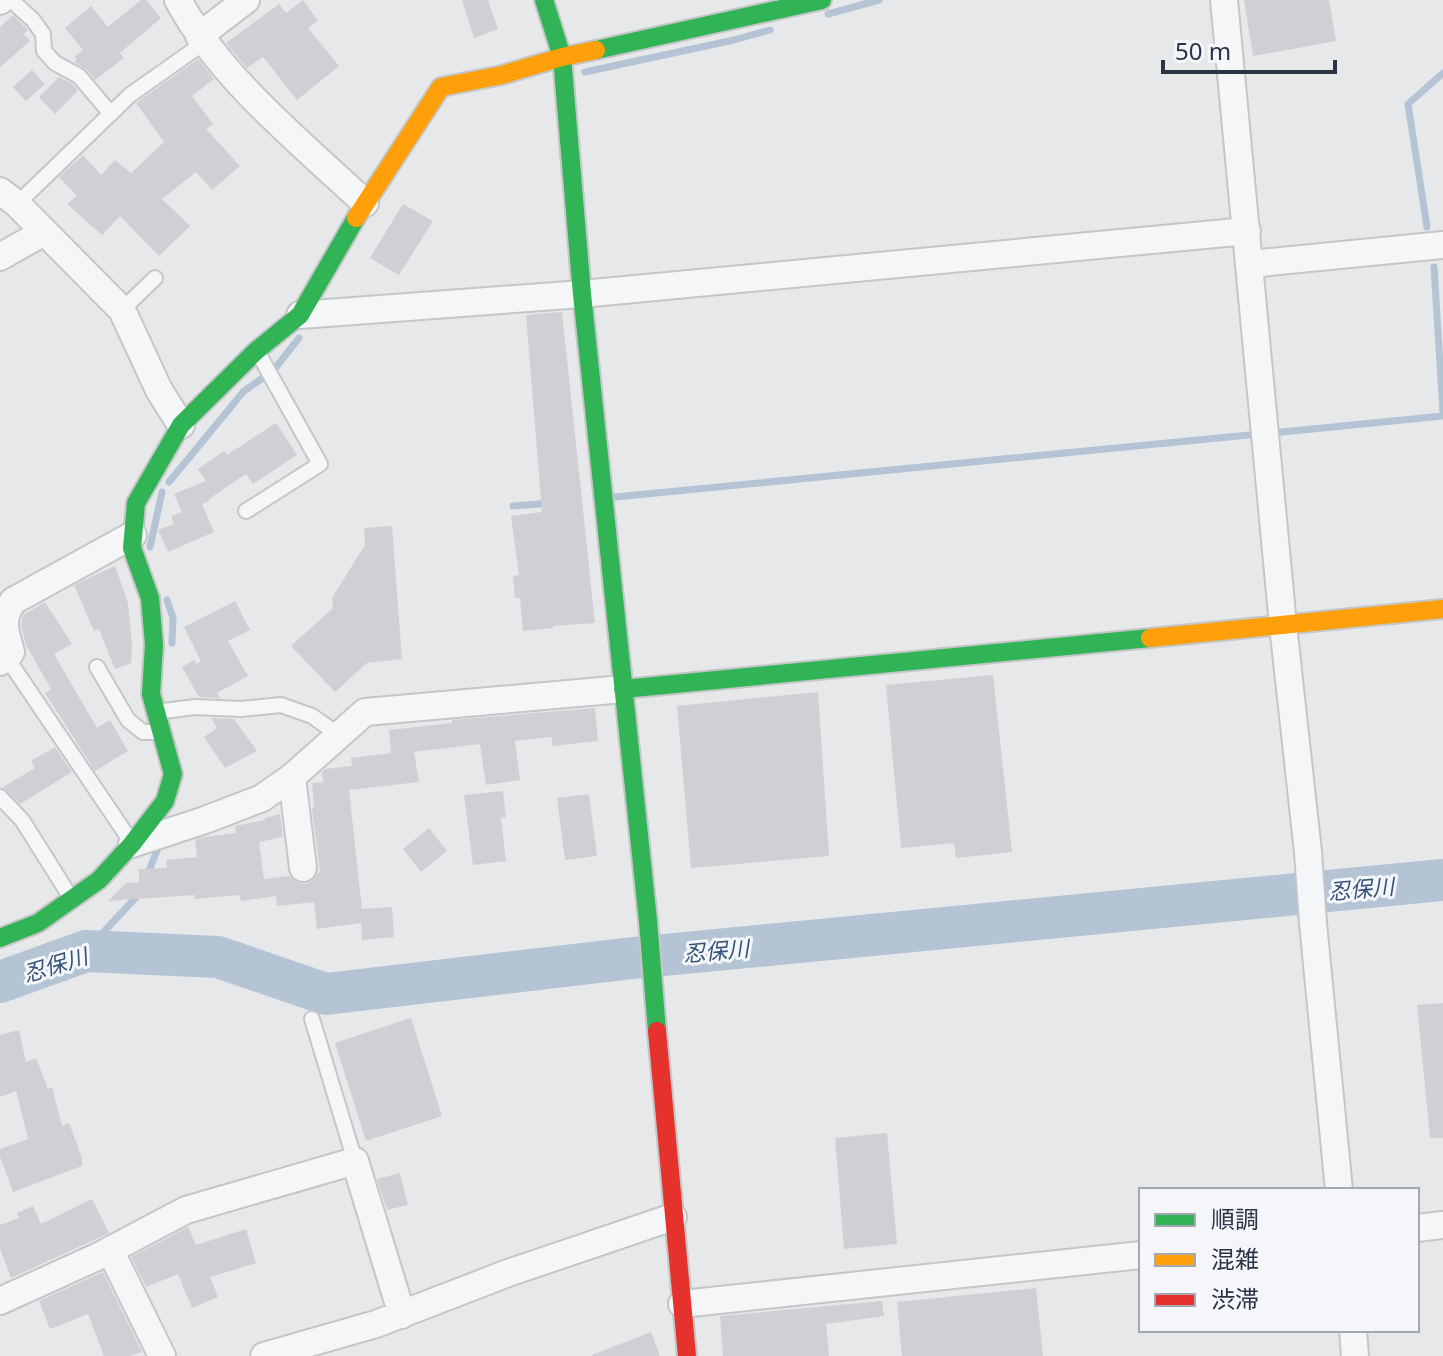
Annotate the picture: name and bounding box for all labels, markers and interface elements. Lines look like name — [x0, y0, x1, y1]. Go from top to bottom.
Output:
scale bar — [1163, 24, 1335, 74]
text: 50 m — [1175, 34, 1231, 67]
water label: 忍保川 — [1327, 870, 1397, 906]
water label: 忍保川 — [682, 932, 752, 968]
water label: 忍保川 — [19, 939, 93, 988]
legend — [1139, 1188, 1419, 1332]
text: 順調 — [1211, 1202, 1259, 1235]
text: 混雑 — [1211, 1242, 1259, 1275]
text: 渋滞 — [1211, 1282, 1259, 1315]

